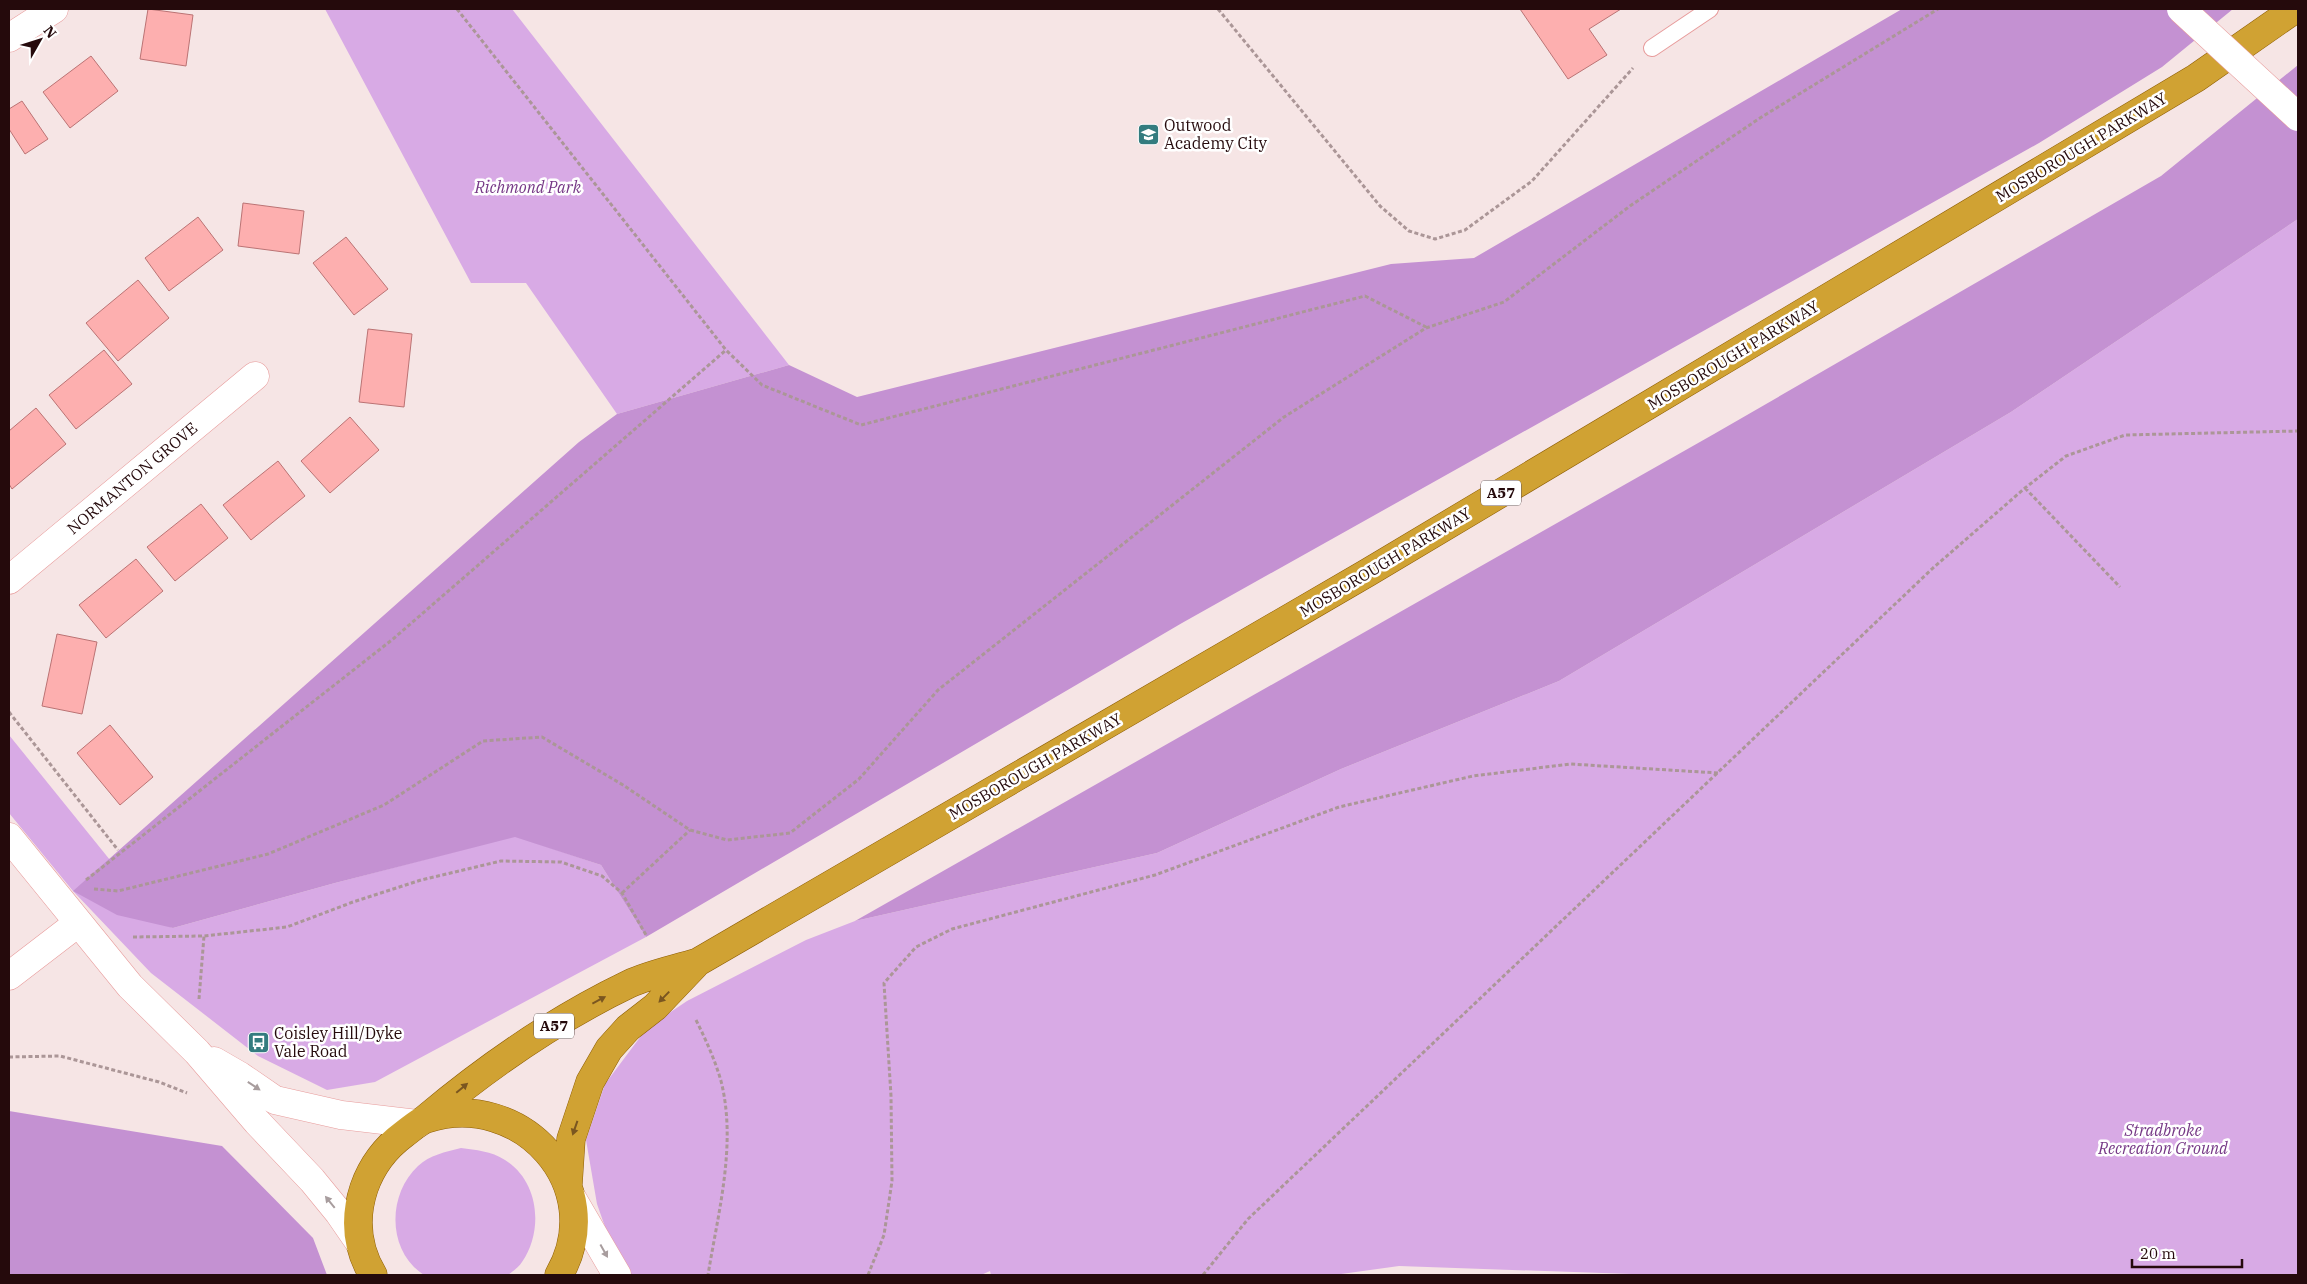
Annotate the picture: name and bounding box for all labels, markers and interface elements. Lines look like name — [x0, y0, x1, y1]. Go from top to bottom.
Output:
north arrow — [15, 15, 65, 65]
text: N — [40, 22, 61, 42]
street label: MOSBOROUGH PARKWAY — [1992, 88, 2170, 206]
place label: Outwood Academy City — [1164, 115, 1268, 153]
school or university icon: Outwood Academy City — [1136, 122, 1160, 146]
park label: Richmond Park — [474, 177, 582, 197]
street label: MOSBOROUGH PARKWAY — [1644, 296, 1822, 414]
street label: NORMANTON GROVE — [63, 418, 201, 538]
road number: A57 — [1481, 480, 1521, 506]
street label: MOSBOROUGH PARKWAY — [1296, 503, 1474, 621]
street label: MOSBOROUGH PARKWAY — [945, 708, 1125, 824]
one-way arrow — [658, 991, 670, 1003]
one-way arrow — [592, 996, 607, 1004]
road number: A57 — [534, 1014, 574, 1038]
place label: Coisley Hill/Dyke Vale Road — [274, 1023, 402, 1061]
bus stop icon: Coisley Hill/Dyke Vale Road — [246, 1030, 270, 1054]
one-way arrow — [247, 1081, 261, 1090]
one-way arrow — [456, 1082, 469, 1093]
one-way arrow — [570, 1120, 578, 1135]
park label: Stradbroke Recreation Ground — [2097, 1120, 2228, 1158]
one-way arrow — [325, 1196, 336, 1209]
scale bar — [2132, 1236, 2242, 1268]
one-way arrow — [600, 1244, 608, 1259]
text: 20 m — [2140, 1244, 2176, 1263]

